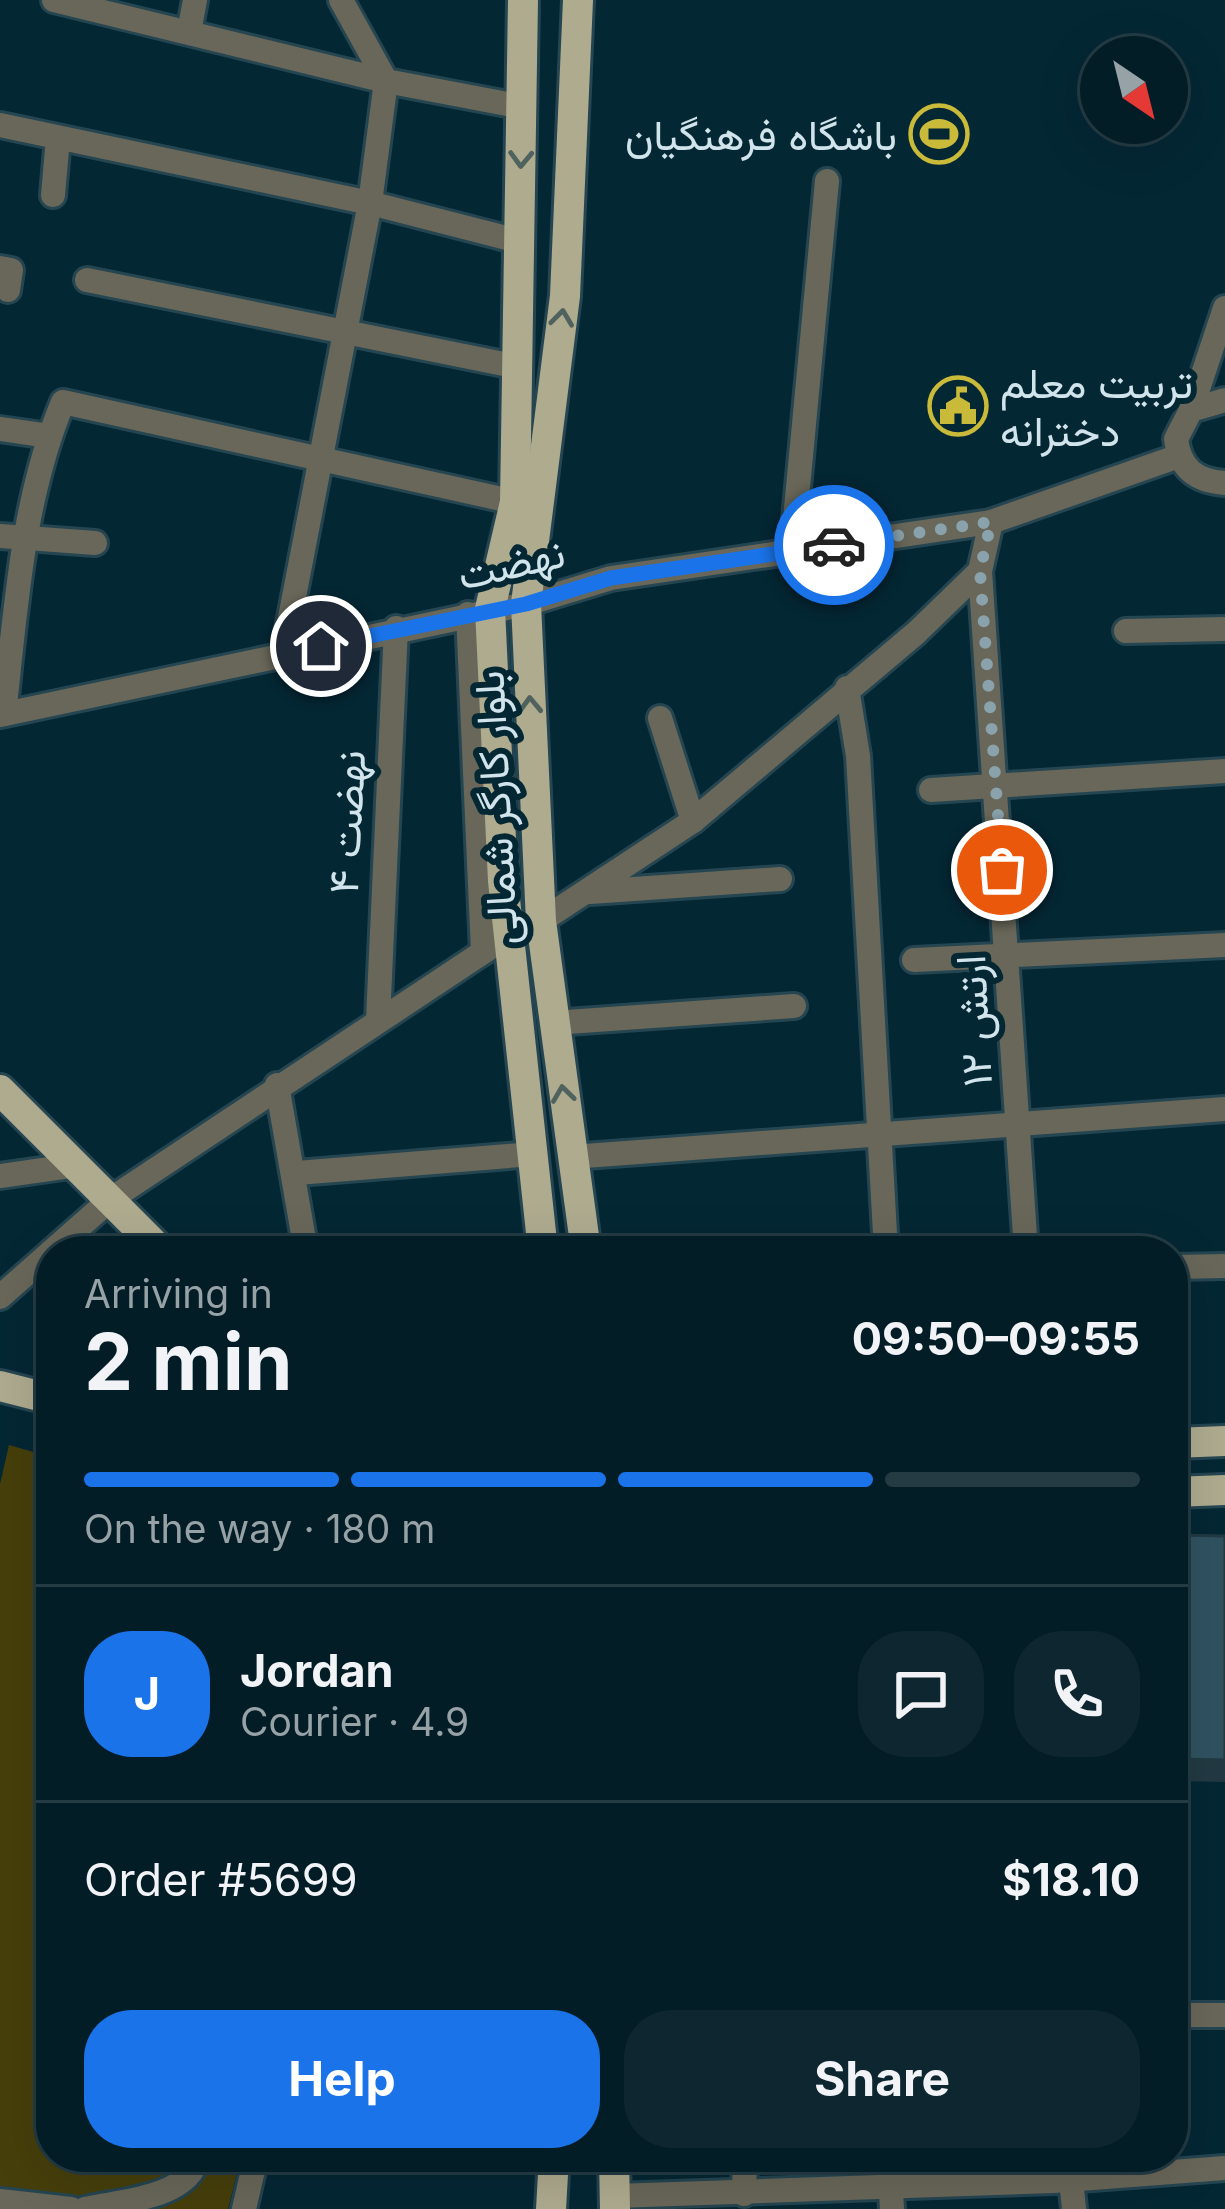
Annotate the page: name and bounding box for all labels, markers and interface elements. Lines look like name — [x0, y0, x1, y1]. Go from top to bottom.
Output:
north arrow — [1080, 36, 1188, 144]
map controls — [1080, 36, 1188, 144]
sports icon: باشگاه فرهنگیان — [908, 103, 970, 165]
place label: باشگاه فرهنگیان — [625, 109, 897, 162]
one-way arrow — [508, 150, 534, 169]
one-way arrow — [549, 308, 575, 328]
place label: تربیت معلم دخترانه — [1000, 357, 1193, 458]
public building icon: تربیت معلم دخترانه — [927, 375, 989, 437]
courier — [774, 485, 894, 605]
icon: car — [801, 512, 867, 578]
street label: نهضت — [453, 526, 570, 601]
pin — [270, 595, 372, 697]
icon: home — [288, 613, 354, 679]
street label: بلوار کارگر شمالی — [462, 669, 530, 946]
one-way arrow — [517, 695, 543, 714]
street label: نهضت ۴ — [317, 749, 376, 895]
pin — [951, 819, 1053, 921]
icon: bag — [969, 837, 1035, 903]
street label: ارتش ۱۲ — [944, 954, 1004, 1088]
one-way arrow — [550, 1084, 576, 1104]
text: Arriving in — [84, 1270, 273, 1317]
text: 09:50–09:55 — [852, 1311, 1140, 1366]
text: 2 min — [84, 1314, 292, 1409]
text: On the way · 180 m — [84, 1505, 435, 1552]
button: chat — [858, 1631, 984, 1757]
button: phone — [1014, 1631, 1140, 1757]
text: Jordan — [240, 1643, 394, 1698]
text: J — [134, 1666, 160, 1721]
text: Courier · 4.9 — [240, 1698, 469, 1745]
text: Order #5699 — [84, 1852, 358, 1907]
text: $18.10 — [1002, 1852, 1140, 1907]
button: Help — [84, 2010, 600, 2148]
button: Share — [624, 2010, 1140, 2148]

